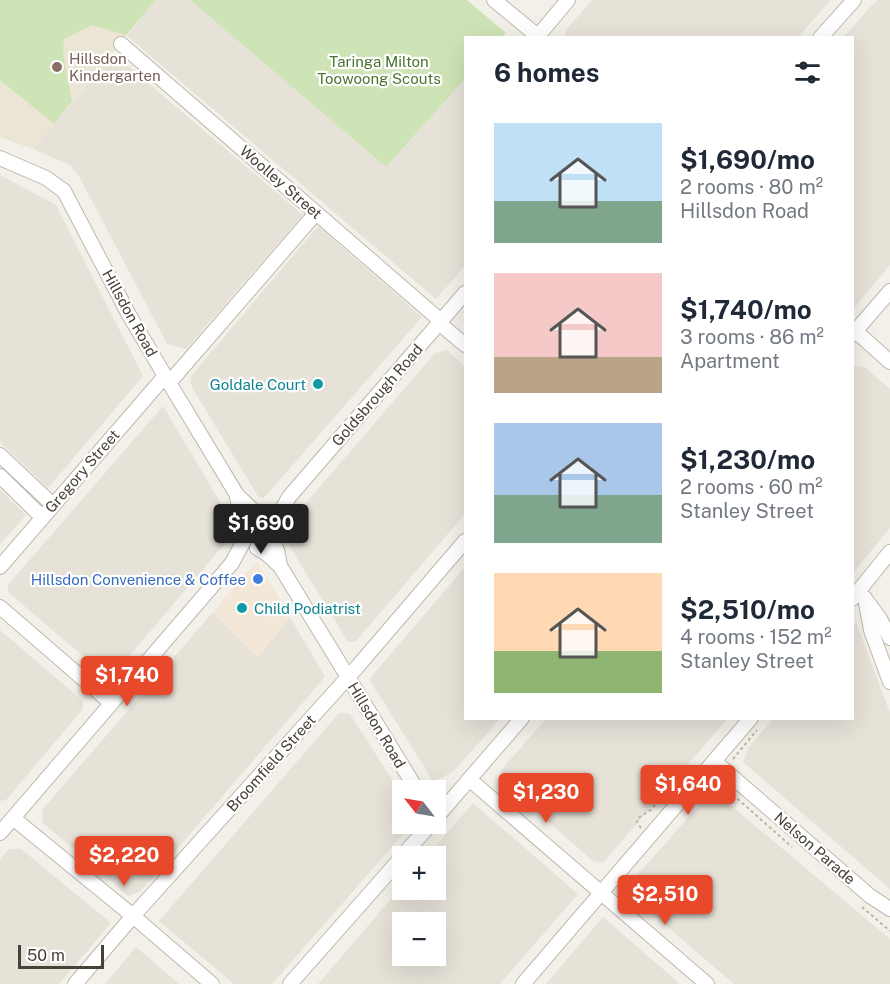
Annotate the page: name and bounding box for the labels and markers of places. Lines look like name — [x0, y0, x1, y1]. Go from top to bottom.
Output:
place label: Hillsdon Kindergarten — [69, 50, 161, 84]
marker: Hillsdon Kindergarten — [50, 60, 64, 74]
place label: Goldale Court — [210, 376, 306, 393]
marker: Goldale Court — [311, 377, 325, 391]
pin: $1,690 — [212, 504, 310, 555]
place label: Hillsdon Convenience & Coffee — [31, 571, 246, 588]
marker: Hillsdon Convenience & Coffee — [251, 572, 265, 586]
place label: Child Podiatrist — [254, 600, 361, 617]
marker: Child Podiatrist — [235, 601, 249, 615]
pin: $1,740 — [78, 656, 176, 707]
pin: $1,640 — [639, 765, 737, 816]
pin: $1,230 — [497, 773, 595, 824]
pin: $2,220 — [75, 836, 173, 887]
pin: $2,510 — [616, 875, 714, 926]

